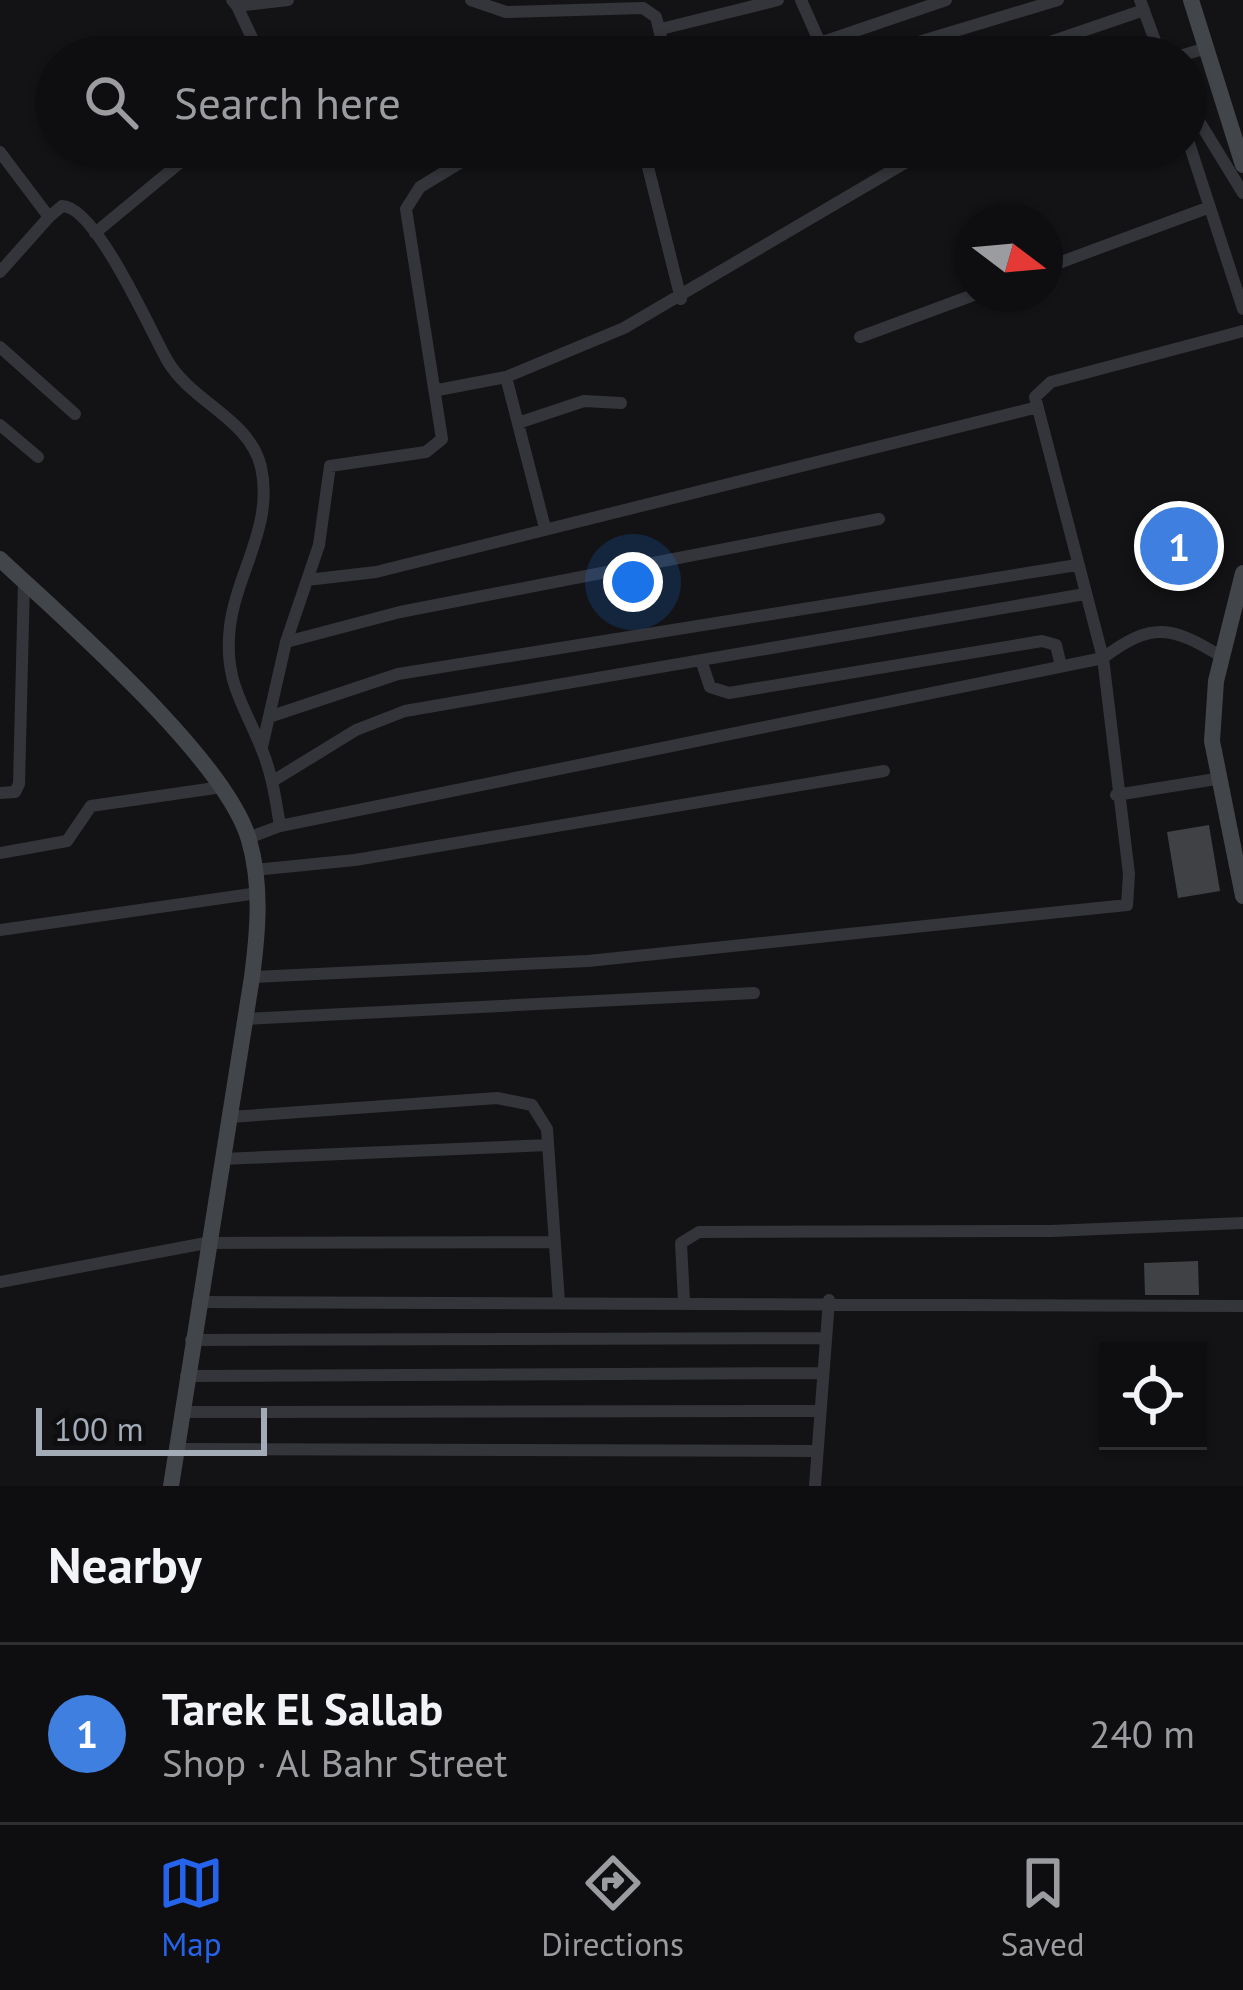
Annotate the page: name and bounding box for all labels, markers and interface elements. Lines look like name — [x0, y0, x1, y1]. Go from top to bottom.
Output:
search box — [36, 36, 1207, 168]
icon: search — [78, 69, 144, 135]
text: Search here — [174, 73, 401, 131]
north arrow — [955, 204, 1063, 312]
pin: 1 — [1140, 501, 1218, 591]
your location — [603, 552, 663, 612]
map controls — [1099, 1342, 1207, 1450]
button: locate — [1099, 1342, 1207, 1450]
scale bar — [36, 1402, 267, 1455]
text: 100 m — [54, 1407, 144, 1450]
text: Nearby — [48, 1531, 202, 1597]
text: Tarek El Sallab — [162, 1679, 443, 1737]
text: 1 — [76, 1708, 98, 1759]
text: 240 m — [1089, 1708, 1195, 1759]
text: Shop · Al Bahr Street — [162, 1737, 507, 1788]
tab: Map — [158, 1850, 224, 1965]
tab: Directions — [541, 1850, 684, 1965]
tab: Saved — [1001, 1850, 1085, 1965]

